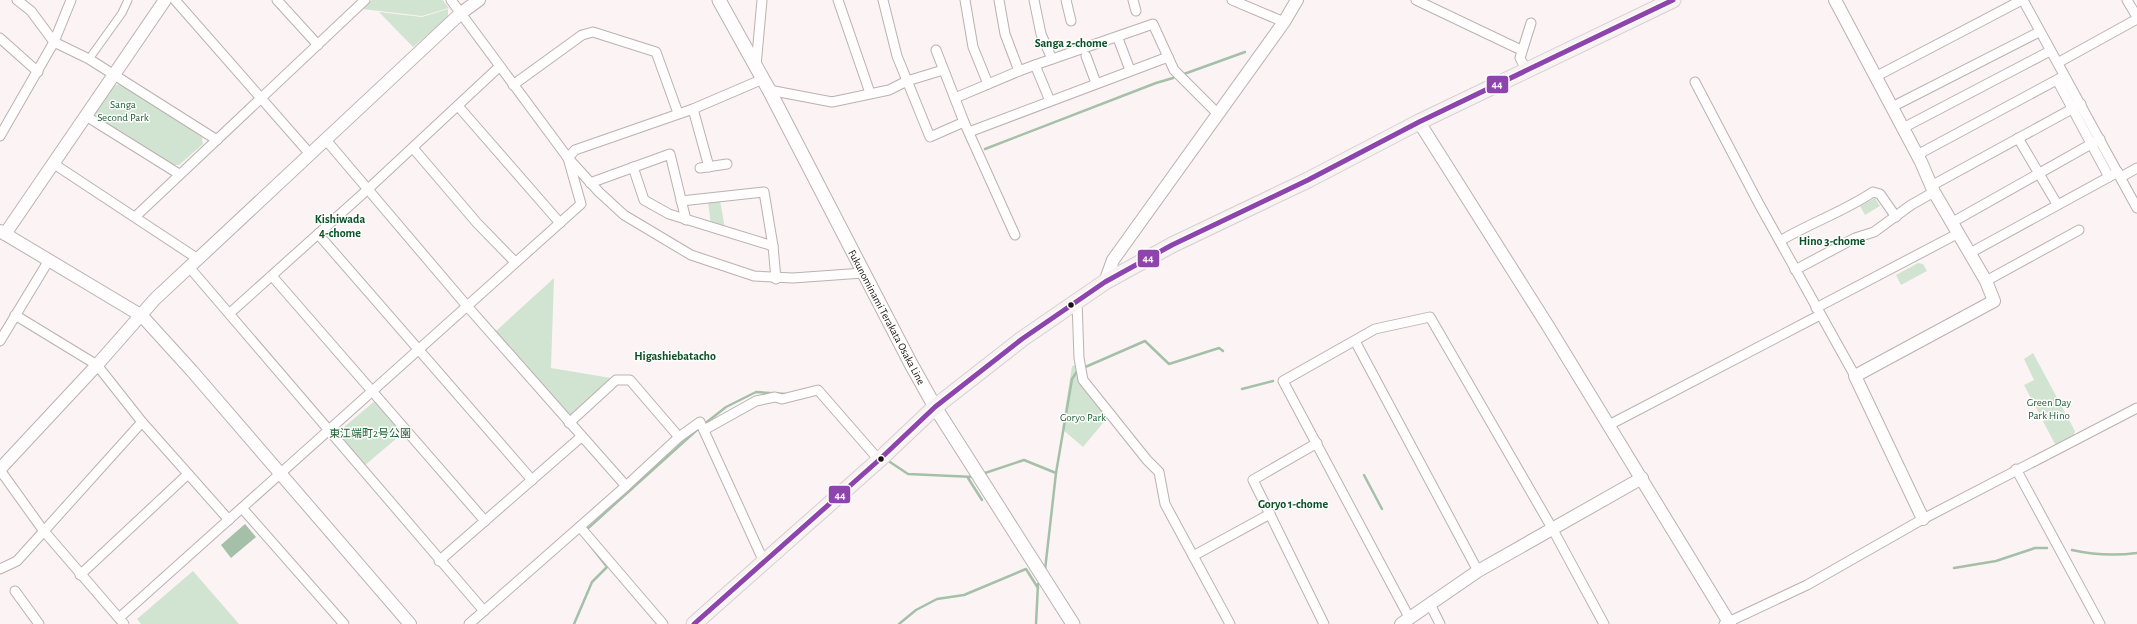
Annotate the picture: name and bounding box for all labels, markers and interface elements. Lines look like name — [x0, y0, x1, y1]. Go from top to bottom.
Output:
district label: Sanga 2-chome — [1035, 37, 1108, 49]
line badge: 44 — [1486, 75, 1509, 94]
text: 44 — [1491, 79, 1503, 90]
park label: Sanga Second Park — [97, 99, 149, 123]
district label: Kishiwada 4-chome — [315, 213, 365, 239]
district label: Hino 3-chome — [1799, 235, 1866, 247]
street label: Fukunominami Terakata Osaka Line — [846, 248, 927, 387]
line badge: 44 — [1137, 249, 1160, 268]
text: 44 — [1142, 253, 1154, 264]
unlabelled marker — [1066, 300, 1076, 310]
district label: Higashiebatacho — [634, 350, 716, 362]
park label: Green Day Park Hino — [2027, 397, 2071, 421]
park label: Goryo Park — [1060, 412, 1106, 423]
park label: 東江端町2号公園 — [329, 427, 411, 439]
unlabelled marker — [876, 454, 886, 464]
line badge: 44 — [828, 485, 851, 504]
text: 44 — [834, 490, 846, 501]
district label: Goryo 1-chome — [1258, 498, 1328, 511]

